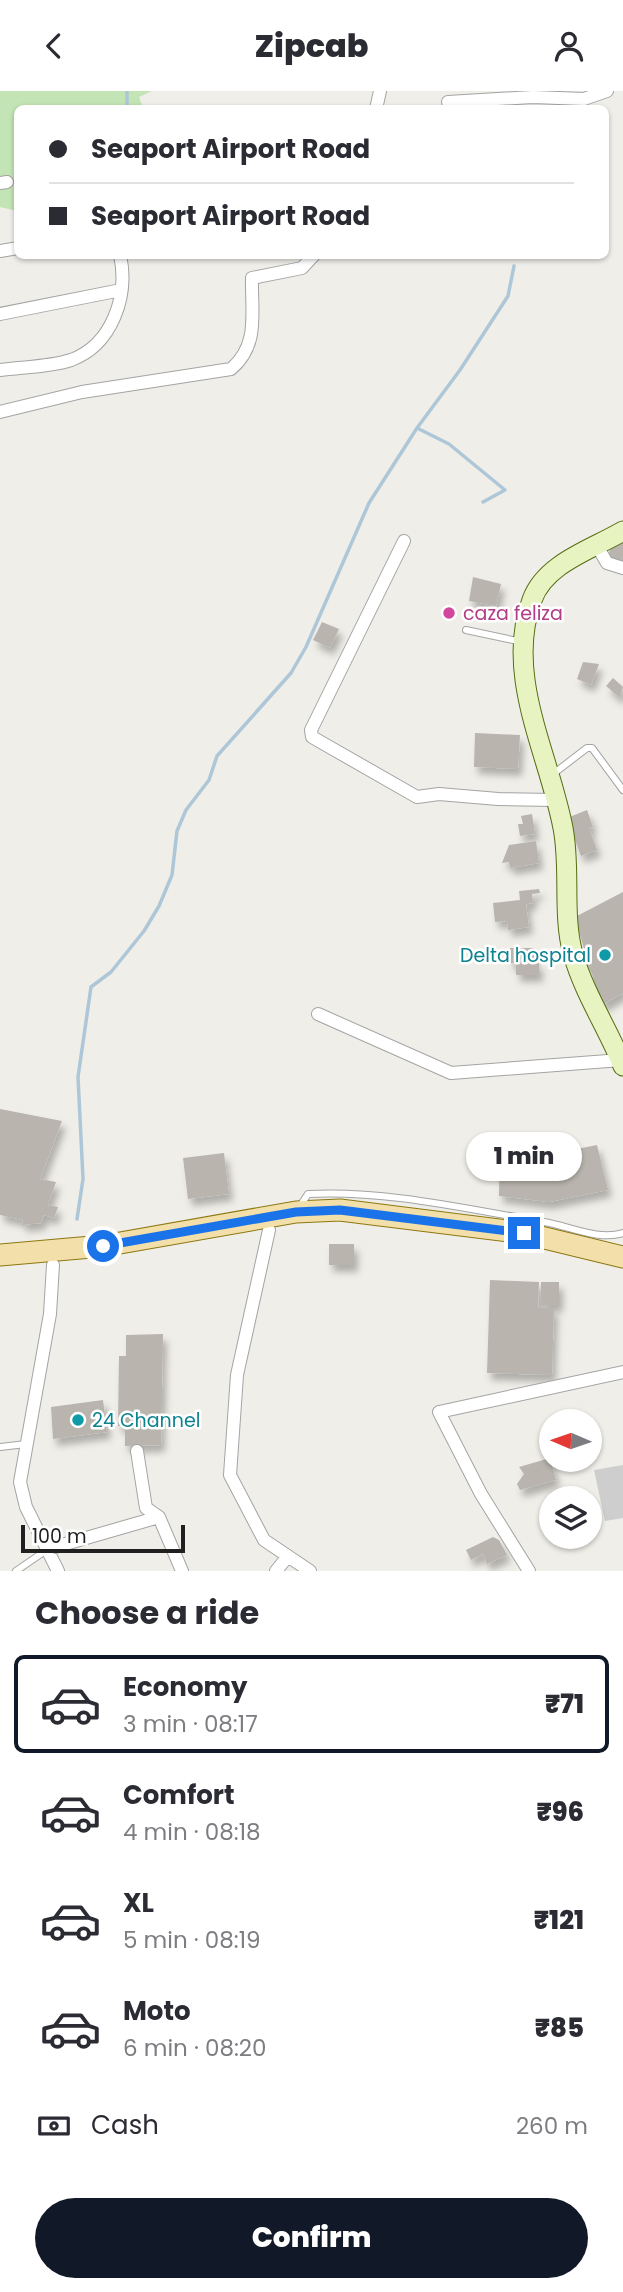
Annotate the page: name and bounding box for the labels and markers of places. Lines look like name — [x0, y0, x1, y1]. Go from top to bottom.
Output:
place label: caza feliza — [463, 600, 563, 627]
marker: caza feliza — [441, 605, 457, 621]
place label: Delta hospital — [460, 942, 591, 969]
marker: Delta hospital — [597, 947, 613, 963]
place label: 24 Channel — [92, 1407, 200, 1434]
marker: 24 Channel — [70, 1412, 86, 1428]

